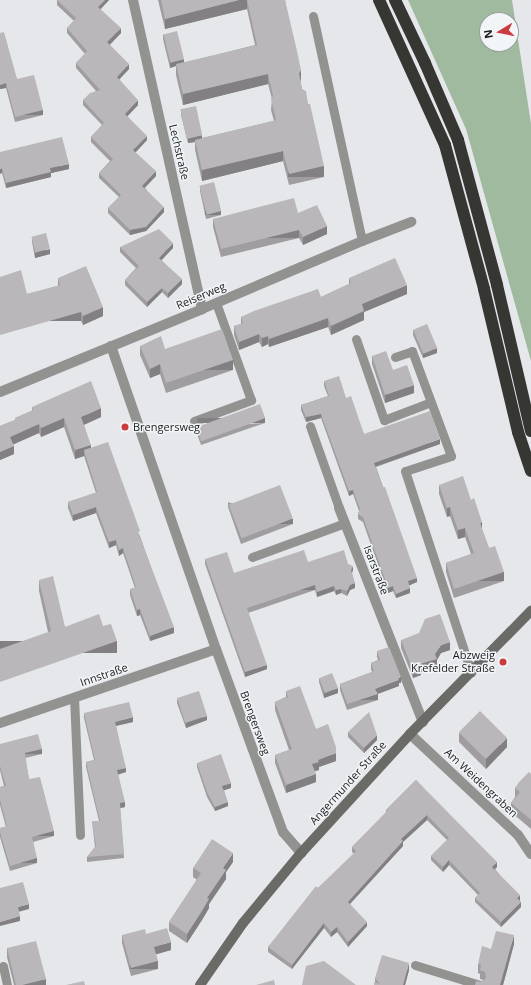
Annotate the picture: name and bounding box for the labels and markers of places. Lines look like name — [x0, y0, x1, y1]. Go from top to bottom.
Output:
place label: Brengersweg — [133, 420, 200, 434]
marker: Brengersweg — [120, 422, 130, 432]
place label: Abzweig Krefelder Straße — [411, 649, 495, 675]
marker: Abzweig Krefelder Straße — [498, 657, 508, 667]

